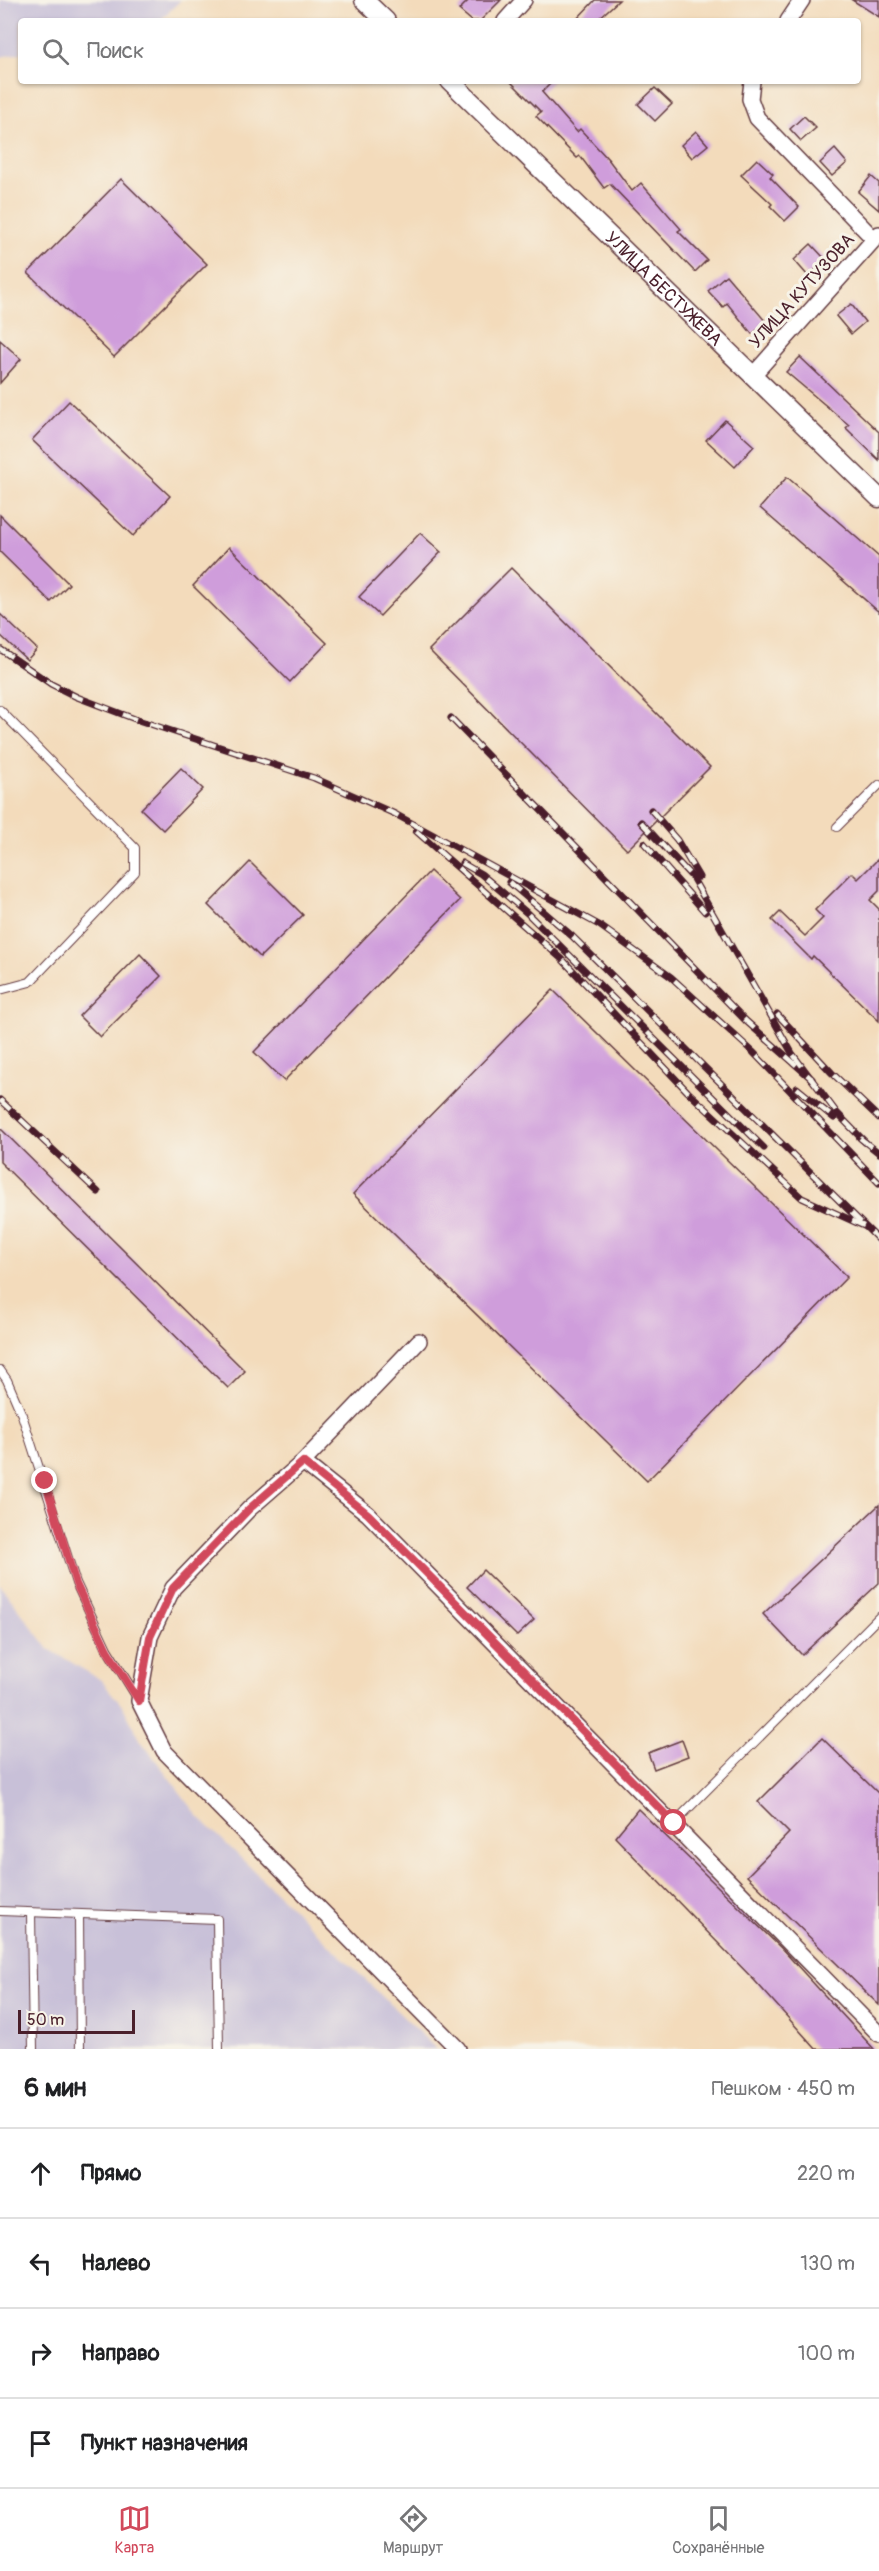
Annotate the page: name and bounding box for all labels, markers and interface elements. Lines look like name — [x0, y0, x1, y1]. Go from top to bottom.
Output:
search box — [18, 18, 861, 84]
icon: search — [39, 35, 72, 68]
text: Поиск — [87, 37, 144, 65]
street label: УЛИЦА БЕСТУЖЕВА — [600, 226, 727, 351]
street label: УЛИЦА КУТУЗОВА — [744, 229, 860, 353]
route end — [31, 1467, 57, 1493]
route start — [660, 1809, 686, 1835]
scale bar — [18, 2007, 135, 2034]
text: 50 m — [27, 2010, 64, 2030]
text: 6 мин — [24, 2072, 86, 2104]
text: Пешком · 450 m — [711, 2076, 855, 2101]
icon: ahead — [24, 2157, 57, 2190]
text: Прямо — [81, 2159, 141, 2187]
text: 220 m — [797, 2161, 855, 2186]
icon: left — [24, 2247, 57, 2280]
text: Налево — [81, 2249, 150, 2277]
text: 130 m — [800, 2251, 855, 2276]
icon: right — [24, 2337, 57, 2370]
text: Направо — [81, 2339, 160, 2367]
text: 100 m — [798, 2341, 855, 2366]
icon: arrive — [24, 2427, 57, 2460]
text: Пункт назначения — [81, 2429, 248, 2457]
tab: Карта — [114, 2502, 154, 2558]
tab: Маршрут — [383, 2502, 443, 2558]
tab: Сохранённые — [672, 2502, 765, 2558]

